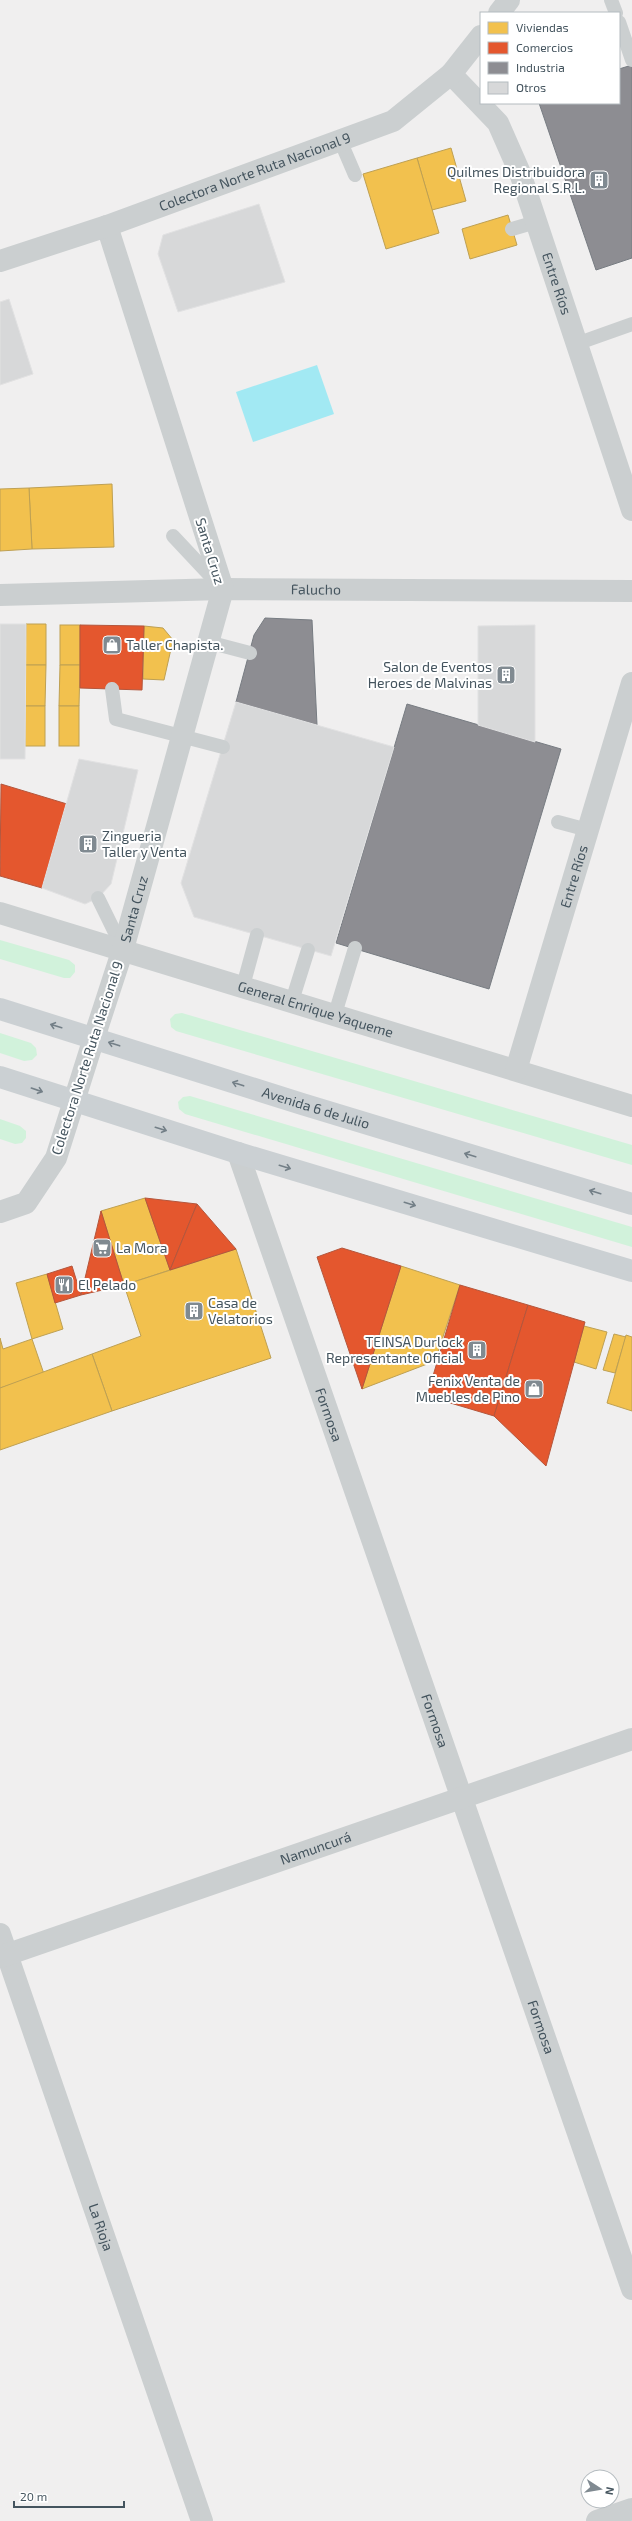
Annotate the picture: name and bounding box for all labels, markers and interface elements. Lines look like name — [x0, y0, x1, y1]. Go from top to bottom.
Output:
legend — [480, 12, 620, 104]
text: Viviendas — [516, 20, 569, 34]
text: Comercios — [516, 40, 573, 54]
text: Industria — [516, 60, 565, 74]
text: Otros — [516, 80, 546, 94]
street label: Colectora Norte Ruta Nacional 9 — [156, 128, 353, 214]
place label: Quilmes Distribuidora Regional S.R.L. — [447, 163, 585, 196]
building icon: Quilmes Distribuidora Regional S.R.L. — [588, 169, 610, 191]
street label: Entre Ríos — [539, 250, 575, 317]
street label: Santa Cruz — [192, 516, 229, 586]
street label: Falucho — [291, 580, 341, 598]
shop icon: Taller Chapista. — [101, 634, 123, 656]
place label: Taller Chapista. — [126, 636, 224, 653]
place label: Salon de Eventos Heroes de Malvinas — [368, 658, 492, 691]
building icon: Salon de Eventos Heroes de Malvinas — [495, 664, 517, 686]
place label: Zingueria Taller y Venta — [102, 827, 187, 860]
building icon: Zingueria Taller y Venta — [77, 833, 99, 855]
street label: Entre Ríos — [556, 843, 591, 910]
street label: Santa Cruz — [116, 874, 151, 944]
street label: Colectora Norte Ruta Nacional 9 — [47, 959, 126, 1157]
street label: General Enrique Yaqueme — [236, 977, 396, 1041]
one-way arrow — [50, 1022, 63, 1029]
one-way arrow — [109, 1040, 121, 1048]
one-way arrow — [232, 1080, 245, 1087]
street label: Avenida 6 de Julio — [260, 1083, 372, 1132]
one-way arrow — [30, 1087, 43, 1094]
one-way arrow — [154, 1126, 167, 1133]
one-way arrow — [464, 1151, 477, 1158]
one-way arrow — [279, 1164, 292, 1171]
one-way arrow — [588, 1188, 601, 1195]
one-way arrow — [403, 1201, 416, 1208]
supermarket icon: La Mora — [91, 1237, 113, 1259]
place label: La Mora — [116, 1239, 168, 1256]
restaurant icon: El Pelado — [53, 1274, 75, 1296]
place label: El Pelado — [78, 1276, 136, 1293]
place label: Casa de Velatorios — [208, 1294, 273, 1327]
building icon: Casa de Velatorios — [183, 1300, 205, 1322]
place label: TEINSA Durlock Representante Oficial — [326, 1333, 464, 1366]
building icon: TEINSA Durlock Representante Oficial — [466, 1339, 488, 1361]
place label: Fenix Venta de Muebles de Pino — [416, 1372, 520, 1405]
shop icon: Fenix Venta de Muebles de Pino — [523, 1378, 545, 1400]
street label: Formosa — [312, 1385, 346, 1444]
street label: Formosa — [418, 1691, 453, 1750]
street label: Namuncurá — [278, 1827, 353, 1868]
street label: Formosa — [524, 1998, 559, 2056]
street label: La Rioja — [85, 2201, 117, 2253]
north arrow — [580, 2469, 620, 2509]
scale bar — [14, 2483, 124, 2509]
text: N — [603, 2486, 617, 2496]
text: 20 m — [20, 2489, 47, 2503]

